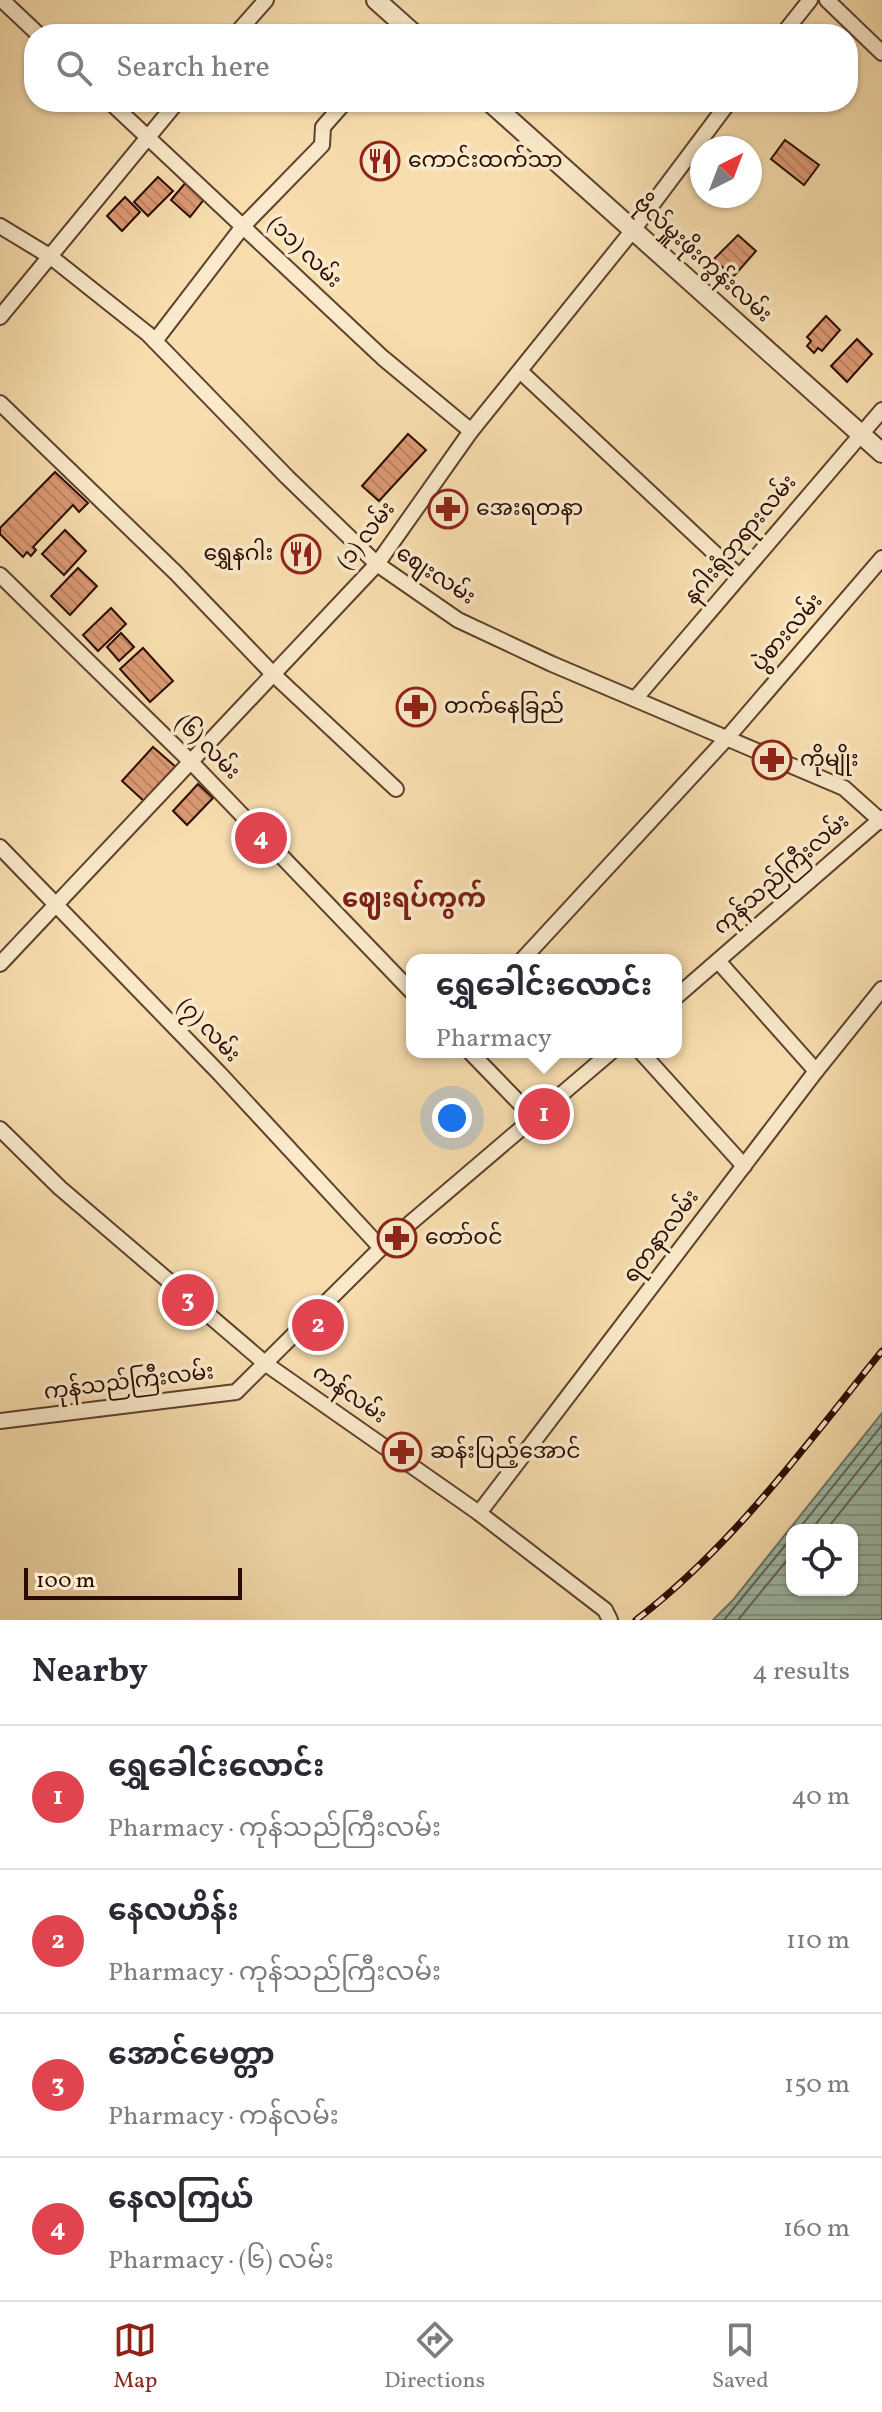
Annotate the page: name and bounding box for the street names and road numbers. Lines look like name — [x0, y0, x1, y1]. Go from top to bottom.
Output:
street label: ဗိုလ်မှူးဖိုးကွန်းလမ်း — [626, 188, 779, 331]
street label: (၁၁) လမ်း — [260, 209, 349, 296]
street label: နဂါးရုံဘုရားလမ်း — [676, 467, 804, 611]
street label: (၁) လမ်း — [329, 494, 403, 576]
street label: စျေးလမ်း — [389, 537, 482, 614]
street label: ပွဲစားလမ်း — [744, 586, 831, 679]
street label: (၆) လမ်း — [168, 707, 248, 787]
street label: ကုန်သည်ကြီးလမ်း — [706, 806, 857, 943]
street label: (၇) လမ်း — [170, 991, 248, 1070]
street label: ရတနာလမ်း — [615, 1183, 707, 1290]
street label: ကုန်သည်ကြီးလမ်း — [42, 1355, 216, 1409]
street label: ကန်လမ်း — [305, 1356, 394, 1432]

